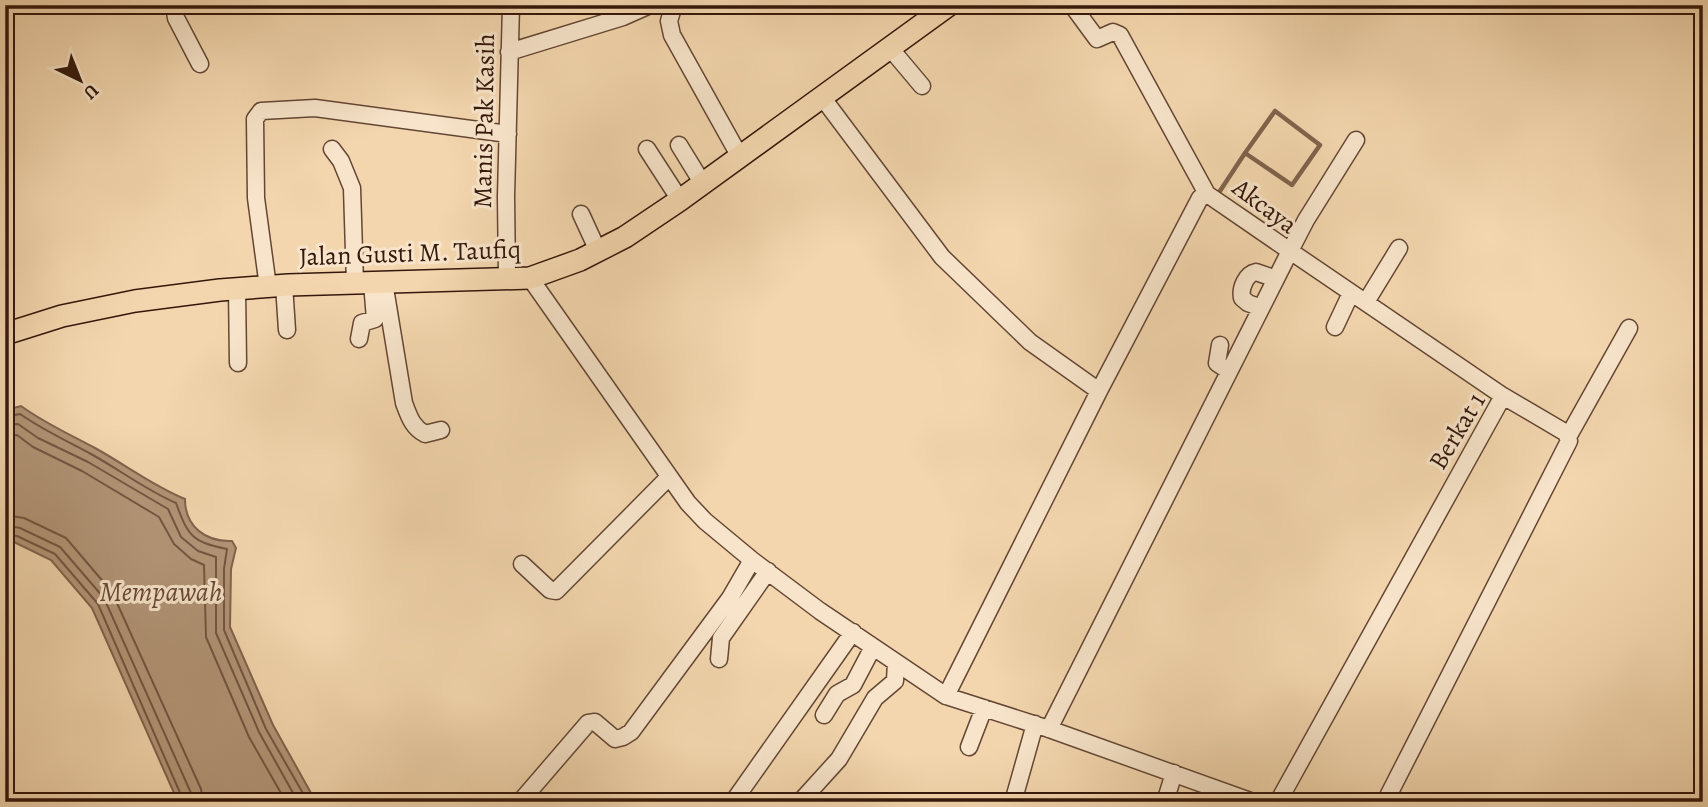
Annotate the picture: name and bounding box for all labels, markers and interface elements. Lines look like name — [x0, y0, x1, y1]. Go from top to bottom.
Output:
street label: Manis Pak Kasih — [465, 33, 503, 209]
north arrow — [46, 46, 116, 116]
text: U — [77, 78, 104, 106]
street label: Akcaya — [1225, 170, 1305, 242]
street label: Jalan Gusti M. Taufiq — [298, 232, 522, 274]
street label: Berkat 1 — [1420, 386, 1494, 476]
water label: Mempawah — [100, 573, 222, 611]

